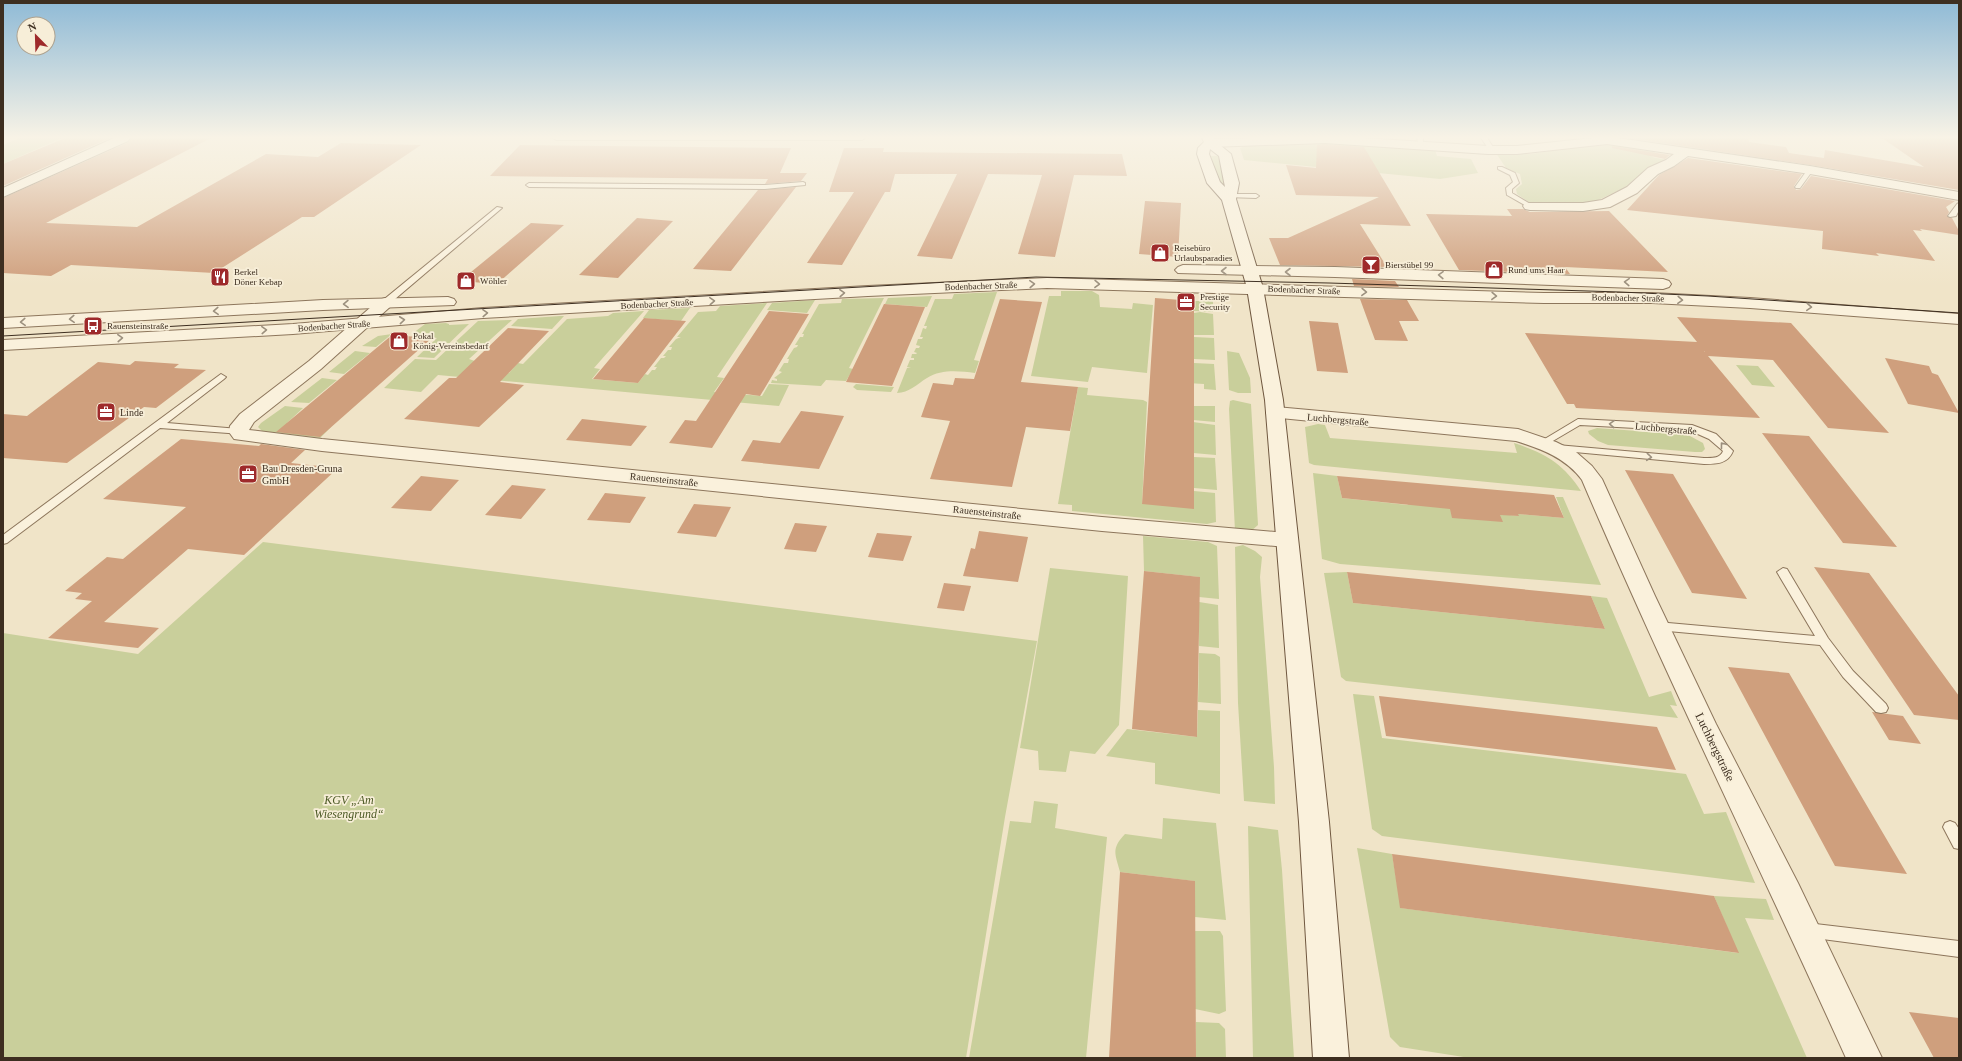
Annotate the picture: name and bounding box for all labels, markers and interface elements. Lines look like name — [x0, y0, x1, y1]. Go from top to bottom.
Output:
north arrow — [16, 16, 56, 56]
text: N — [26, 20, 38, 34]
shop icon: Reisebüro Urlaubsparadies — [1149, 242, 1171, 264]
place label: Reisebüro Urlaubsparadies — [1174, 243, 1233, 263]
bar icon: Bierstübel 99 — [1360, 254, 1382, 276]
shop icon: Rund ums Haar — [1483, 259, 1505, 281]
place label: Bierstübel 99 — [1385, 260, 1434, 270]
place label: Rund ums Haar — [1508, 265, 1565, 275]
restaurant icon: Berkel Döner Kebap — [209, 266, 231, 288]
place label: Berkel Döner Kebap — [234, 267, 283, 287]
one-way arrow — [1221, 267, 1227, 275]
one-way arrow — [1285, 267, 1291, 276]
shop icon: Wöhler — [455, 270, 477, 292]
one-way arrow — [1438, 271, 1444, 280]
place label: Wöhler — [480, 276, 507, 286]
one-way arrow — [1624, 278, 1630, 286]
street label: Bodenbacher Straße — [944, 280, 1018, 292]
one-way arrow — [1029, 280, 1035, 288]
one-way arrow — [1094, 280, 1100, 288]
street label: Bodenbacher Straße — [1267, 284, 1341, 296]
one-way arrow — [839, 288, 845, 297]
one-way arrow — [1361, 288, 1367, 297]
office icon: Prestige Security — [1175, 291, 1197, 313]
place label: Prestige Security — [1200, 292, 1230, 312]
one-way arrow — [1491, 292, 1497, 300]
street label: Bodenbacher Straße — [1592, 292, 1664, 304]
one-way arrow — [1677, 295, 1683, 304]
one-way arrow — [709, 296, 715, 305]
street label: Bodenbacher Straße — [620, 297, 694, 311]
one-way arrow — [343, 300, 349, 309]
one-way arrow — [1806, 303, 1813, 312]
one-way arrow — [213, 306, 219, 315]
one-way arrow — [482, 309, 488, 318]
one-way arrow — [69, 315, 75, 323]
bus stop icon: Rauensteinstraße — [82, 315, 104, 337]
one-way arrow — [399, 316, 405, 325]
one-way arrow — [20, 317, 26, 326]
street label: Bodenbacher Straße — [297, 318, 371, 334]
place label: Rauensteinstraße — [107, 321, 168, 331]
one-way arrow — [261, 326, 267, 335]
shop icon: Pokal König-Vereinsbedarf — [388, 330, 410, 352]
place label: Pokal König-Vereinsbedarf — [413, 331, 488, 351]
one-way arrow — [117, 334, 123, 343]
office icon: Linde — [95, 401, 117, 423]
place label: Linde — [120, 407, 144, 418]
street label: Luchbergstraße — [1307, 411, 1370, 428]
one-way arrow — [1609, 419, 1615, 428]
street label: Luchbergstraße — [1635, 420, 1698, 437]
one-way arrow — [1721, 443, 1728, 450]
one-way arrow — [1646, 452, 1652, 461]
office icon: Bau Dresden-Gruna GmbH — [237, 463, 259, 485]
place label: Bau Dresden-Gruna GmbH — [262, 463, 343, 486]
street label: Rauensteinstraße — [629, 470, 699, 489]
street label: Rauensteinstraße — [952, 503, 1022, 522]
street label: Luchbergstraße — [1692, 710, 1738, 784]
park label: KGV „Am Wiesengrund“ — [314, 793, 384, 821]

